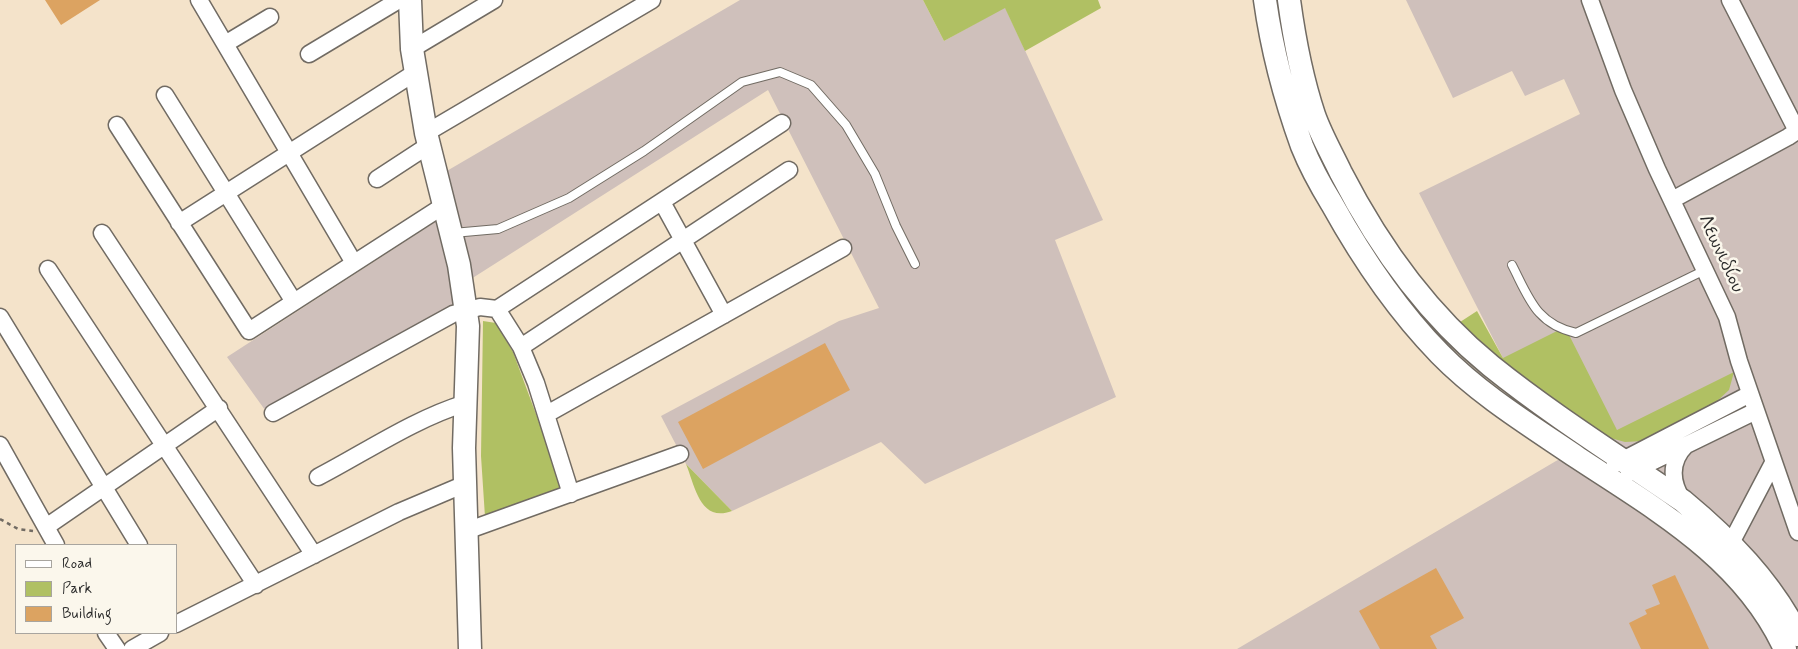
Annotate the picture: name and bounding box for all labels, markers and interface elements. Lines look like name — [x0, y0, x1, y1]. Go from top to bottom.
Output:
street label: Λεωνιδίου — [1692, 211, 1748, 297]
legend — [15, 544, 178, 634]
text: Road — [62, 554, 92, 574]
text: Park — [62, 579, 92, 599]
text: Building — [62, 604, 112, 624]

